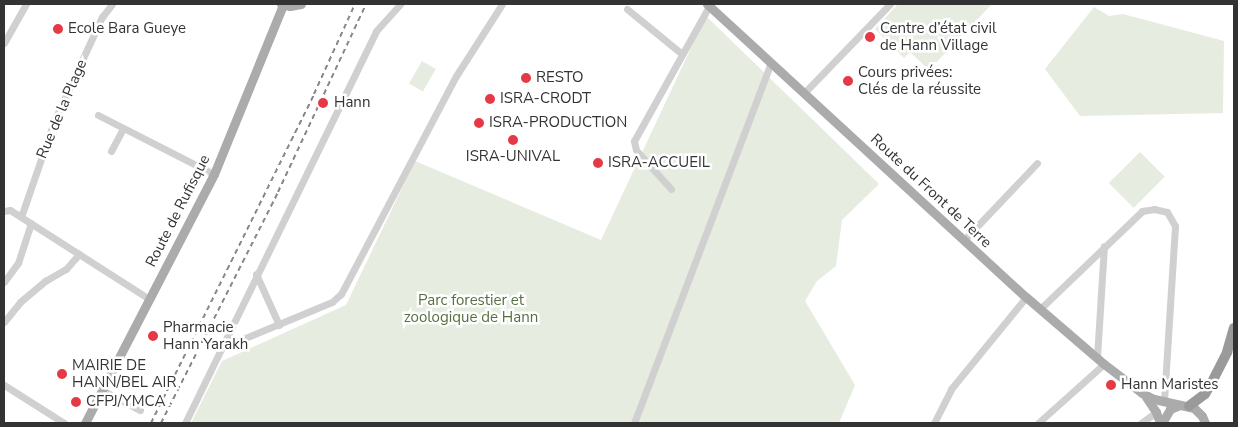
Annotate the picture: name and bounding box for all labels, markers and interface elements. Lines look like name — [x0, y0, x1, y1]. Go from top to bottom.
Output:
place label: Centre d’état civil de Hann Village — [880, 19, 996, 54]
place label: Ecole Bara Gueye — [68, 20, 186, 38]
marker: Ecole Bara Gueye — [52, 23, 64, 35]
marker: Centre d’état civil de Hann Village — [864, 31, 876, 43]
street label: Rue de la Plage — [33, 57, 91, 161]
place label: Cours privées: Clés de la réussite — [858, 63, 981, 98]
place label: RESTO — [536, 69, 584, 87]
marker: RESTO — [520, 72, 532, 84]
marker: Cours privées: Clés de la réussite — [842, 75, 854, 87]
place label: ISRA-CRODT — [500, 90, 591, 108]
marker: ISRA-CRODT — [484, 93, 496, 105]
place label: Hann — [334, 94, 370, 112]
marker: Hann — [316, 96, 330, 110]
place label: ISRA-PRODUCTION — [489, 114, 627, 132]
marker: ISRA-PRODUCTION — [473, 117, 485, 129]
street label: Route du Front de Terre — [867, 130, 995, 252]
marker: ISRA-UNIVAL — [507, 134, 519, 146]
place label: ISRA-UNIVAL — [466, 148, 560, 166]
street label: Route de Rufisque — [142, 152, 214, 270]
place label: ISRA-ACCUEIL — [608, 154, 710, 172]
marker: ISRA-ACCUEIL — [592, 157, 604, 169]
park label: Parc forestier et zoologique de Hann — [404, 291, 538, 326]
place label: Pharmacie Hann Yarakh — [163, 318, 248, 353]
marker: Pharmacie Hann Yarakh — [147, 330, 159, 342]
place label: MAIRIE DE HANN/BEL AIR — [72, 356, 176, 391]
marker: MAIRIE DE HANN/BEL AIR — [56, 368, 68, 380]
place label: Hann Maristes — [1121, 376, 1218, 394]
marker: Hann Maristes — [1105, 379, 1117, 391]
place label: CFPJ/YMCA — [86, 393, 165, 411]
marker: CFPJ/YMCA — [70, 396, 82, 408]

